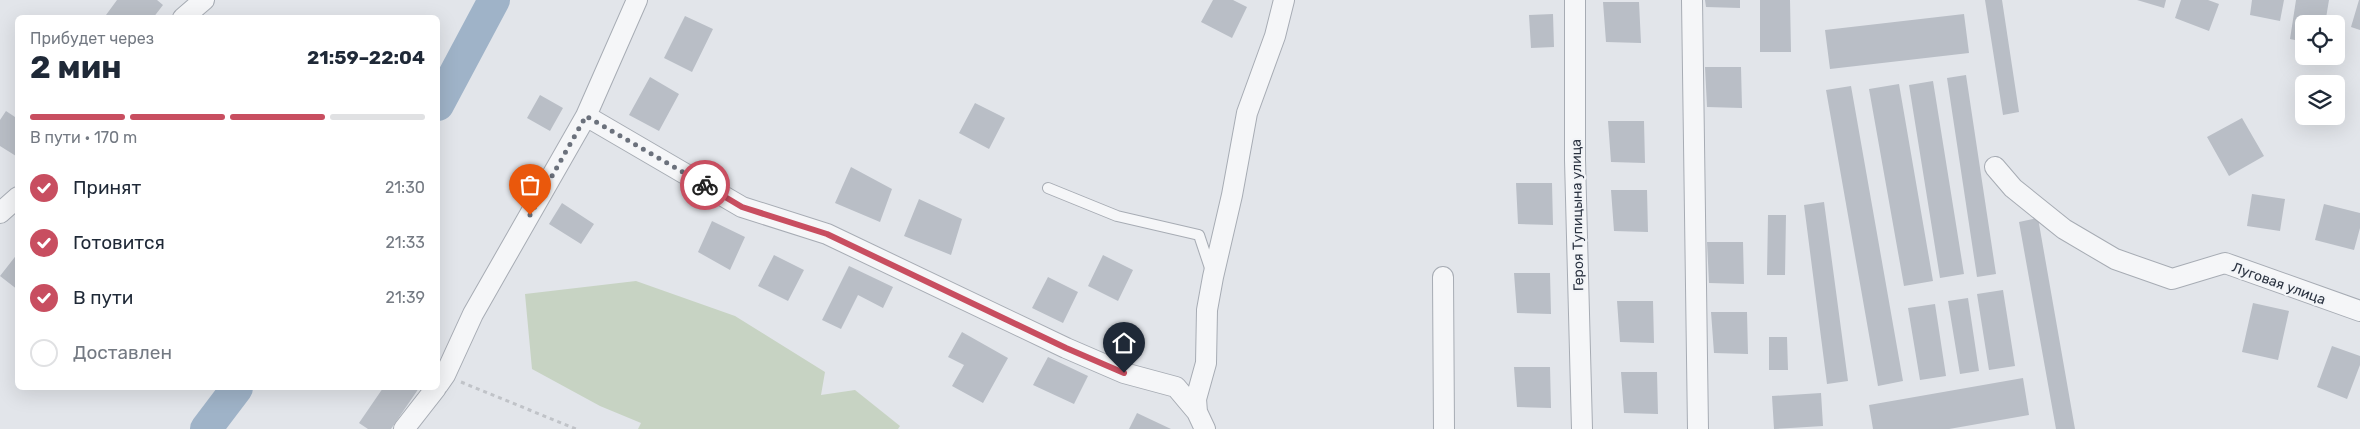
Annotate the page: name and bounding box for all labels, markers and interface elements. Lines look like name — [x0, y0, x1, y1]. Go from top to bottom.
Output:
map controls — [2295, 15, 2345, 125]
button: locate — [2295, 15, 2345, 65]
text: Прибудет через — [30, 29, 154, 48]
text: 21:59–22:04 — [307, 46, 425, 69]
text: 2 мин — [30, 48, 122, 86]
button: layers — [2295, 75, 2345, 125]
text: В пути · 170 m — [30, 128, 137, 147]
street label: Героя Тупицына улица — [1568, 139, 1587, 291]
courier — [680, 160, 730, 210]
pin — [509, 164, 551, 215]
icon: bag — [516, 171, 544, 199]
icon: bike — [691, 171, 719, 199]
icon: check — [30, 174, 58, 202]
text: Принят — [73, 176, 141, 199]
text: 21:30 — [385, 178, 425, 197]
icon: check — [30, 229, 58, 257]
text: Готовится — [73, 231, 165, 254]
text: 21:33 — [385, 233, 425, 252]
street label: Луговая улица — [2230, 259, 2328, 308]
icon: check — [30, 284, 58, 312]
text: В пути — [73, 286, 133, 309]
text: 21:39 — [386, 288, 425, 307]
pin — [1103, 322, 1145, 373]
icon: home — [1110, 329, 1138, 357]
text: Доставлен — [73, 341, 172, 364]

